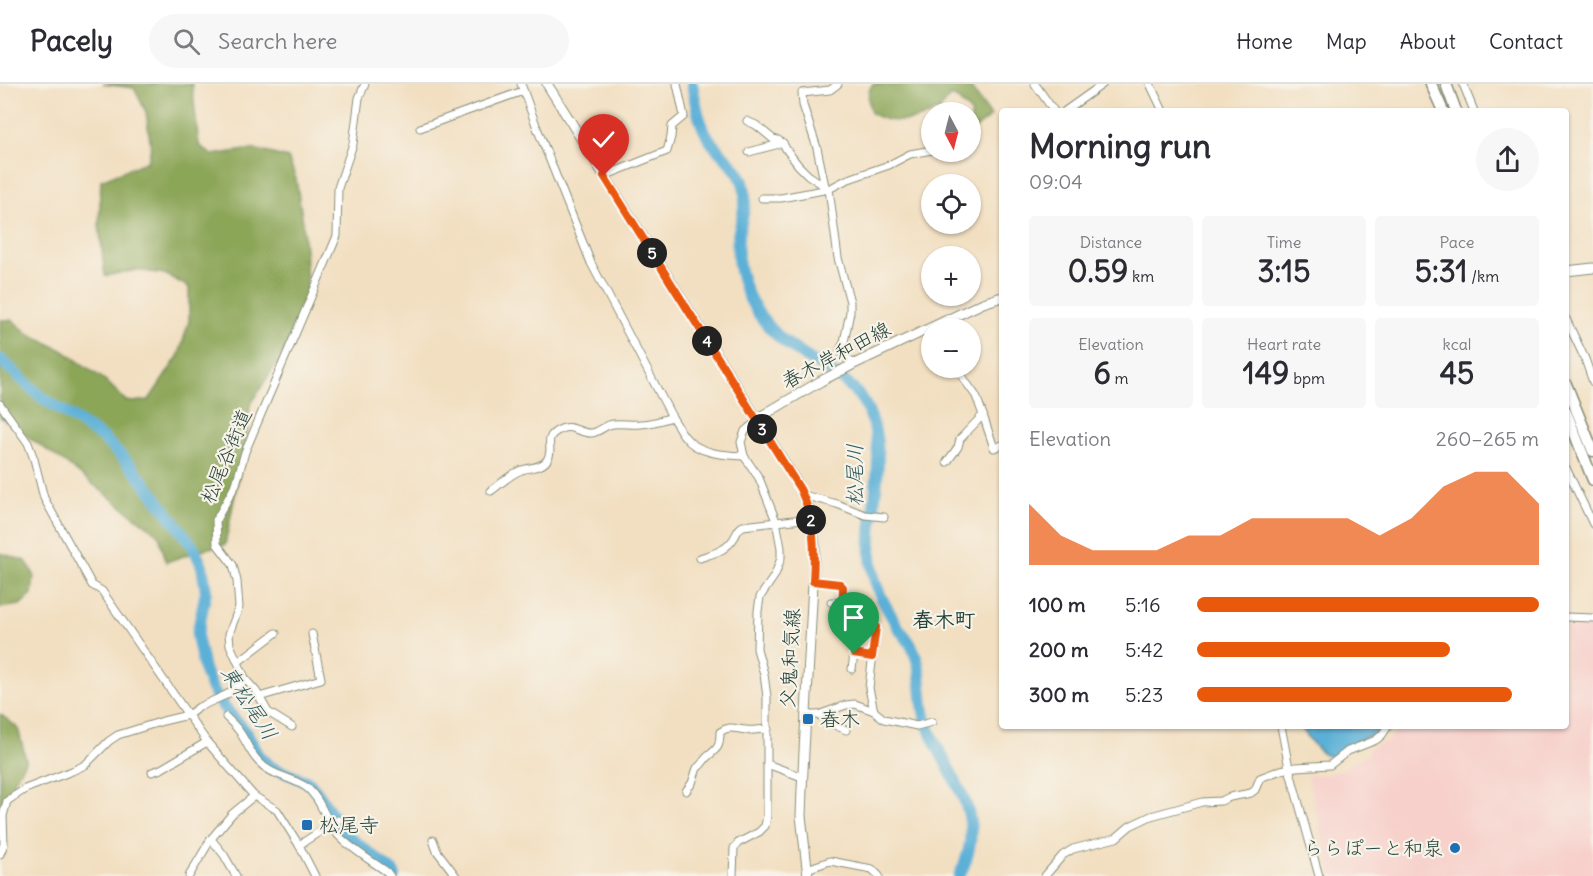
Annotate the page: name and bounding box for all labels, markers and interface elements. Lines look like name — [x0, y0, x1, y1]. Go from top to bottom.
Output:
search box — [149, 14, 569, 68]
text: Pacely — [30, 23, 113, 59]
icon: search — [170, 25, 203, 58]
text: Search here — [218, 27, 337, 55]
text: Home — [1236, 28, 1293, 55]
text: Map — [1326, 28, 1367, 55]
text: About — [1400, 28, 1456, 55]
text: Contact — [1489, 28, 1563, 55]
north arrow — [921, 102, 981, 162]
map controls — [921, 102, 981, 378]
pin — [578, 114, 629, 176]
icon: check — [587, 123, 620, 156]
text: Morning run — [1029, 125, 1211, 167]
button: share — [1476, 128, 1539, 191]
text: 09:04 — [1029, 169, 1083, 194]
button: locate — [921, 174, 981, 234]
text: Distance — [1080, 232, 1142, 252]
text: Time — [1267, 232, 1301, 252]
text: Pace — [1440, 232, 1474, 252]
pin: 5 — [637, 238, 667, 268]
text: 5 — [647, 243, 657, 263]
button: + — [921, 246, 981, 306]
text: 0.59 — [1068, 252, 1128, 290]
text: 3:15 — [1258, 252, 1310, 290]
text: 5:31 — [1415, 252, 1467, 290]
text: km — [1128, 266, 1154, 286]
text: /km — [1467, 266, 1499, 286]
street label: 春木岸和田線 — [777, 315, 895, 394]
button: − — [921, 318, 981, 378]
pin: 4 — [692, 326, 722, 356]
text: 4 — [702, 331, 712, 351]
text: Elevation — [1078, 334, 1144, 354]
text: Heart rate — [1247, 334, 1321, 354]
text: kcal — [1443, 334, 1471, 354]
text: 6 — [1093, 354, 1111, 392]
text: 149 — [1243, 354, 1289, 392]
text: 45 — [1440, 354, 1474, 392]
text: m — [1111, 368, 1129, 388]
text: bpm — [1289, 368, 1325, 388]
street label: 松尾谷街道 — [194, 405, 257, 507]
pin: 3 — [747, 414, 777, 444]
text: 3 — [757, 419, 767, 439]
text: Elevation — [1029, 426, 1111, 451]
text: 260–265 m — [1436, 426, 1539, 451]
water label: 松尾川 — [841, 444, 868, 507]
pin: 2 — [796, 505, 826, 535]
text: 2 — [807, 510, 815, 530]
pin — [828, 592, 879, 654]
text: 100 m — [1029, 592, 1086, 617]
text: 5:16 — [1125, 592, 1161, 617]
icon: arrive — [837, 601, 870, 634]
district label: 春木町 — [913, 606, 976, 633]
street label: 父鬼和気線 — [774, 607, 805, 709]
text: 200 m — [1029, 637, 1089, 662]
text: 5:42 — [1125, 637, 1164, 662]
water label: 東松尾川 — [215, 660, 284, 745]
text: 300 m — [1029, 682, 1089, 707]
text: 5:23 — [1125, 682, 1163, 707]
place label: 春木 — [820, 706, 860, 731]
marker: 春木 — [801, 712, 815, 726]
place label: 松尾寺 — [319, 812, 379, 837]
marker: 松尾寺 — [300, 818, 314, 832]
place label: ららぽーと和泉 — [1304, 835, 1443, 860]
marker: ららぽーと和泉 — [1448, 841, 1462, 855]

